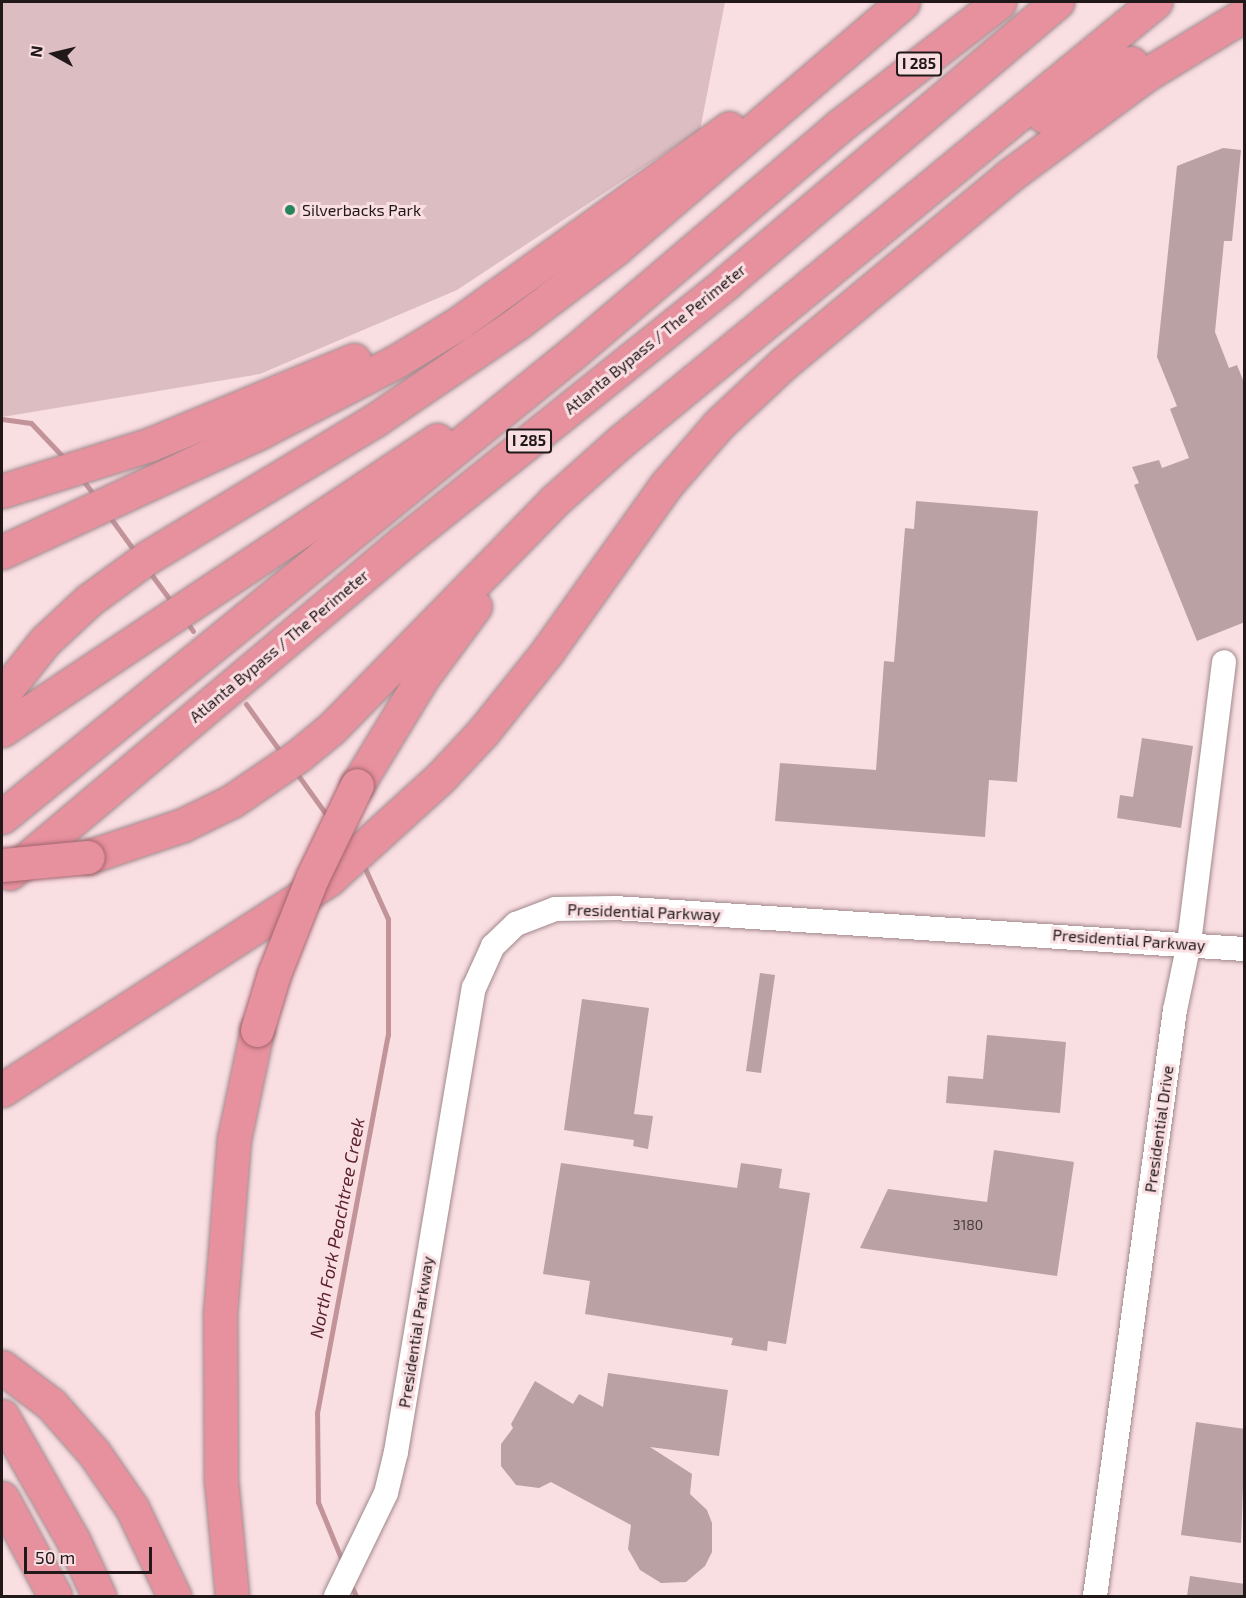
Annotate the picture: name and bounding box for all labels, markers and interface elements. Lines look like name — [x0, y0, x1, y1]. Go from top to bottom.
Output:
north arrow — [24, 24, 84, 84]
text: N — [25, 44, 46, 58]
road number: I 285 — [895, 52, 943, 76]
place label: Silverbacks Park — [302, 200, 421, 220]
marker: Silverbacks Park — [283, 203, 297, 217]
street label: Atlanta Bypass / The Perimeter — [560, 260, 750, 418]
road number: I 285 — [505, 429, 553, 453]
street label: Atlanta Bypass / The Perimeter — [185, 565, 373, 727]
street label: Presidential Parkway — [567, 900, 721, 924]
street label: Presidential Parkway — [1052, 925, 1206, 955]
street label: Presidential Drive — [1141, 1064, 1177, 1194]
water label: North Fork Peachtree Creek — [305, 1116, 369, 1340]
house number: 3180 — [953, 1217, 983, 1233]
street label: Presidential Parkway — [394, 1255, 438, 1409]
scale bar — [27, 1535, 154, 1573]
text: 50 m — [35, 1546, 75, 1568]

